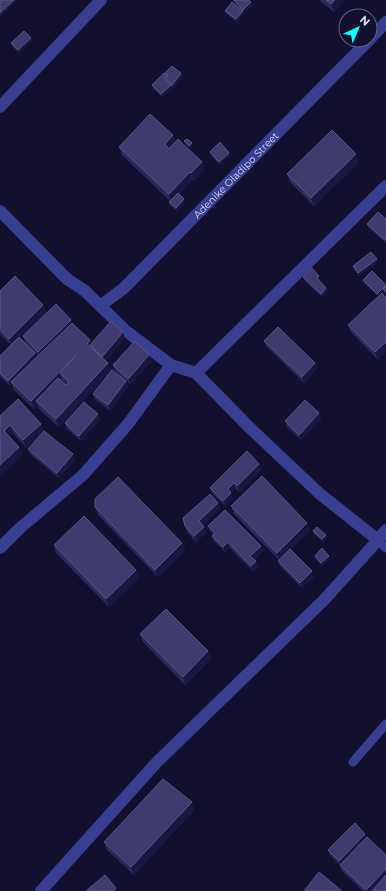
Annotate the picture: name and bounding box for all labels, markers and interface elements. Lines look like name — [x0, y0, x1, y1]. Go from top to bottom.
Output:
north arrow — [338, 8, 378, 48]
text: N — [357, 13, 373, 29]
street label: Adenike Oladipo Street — [190, 129, 281, 221]

